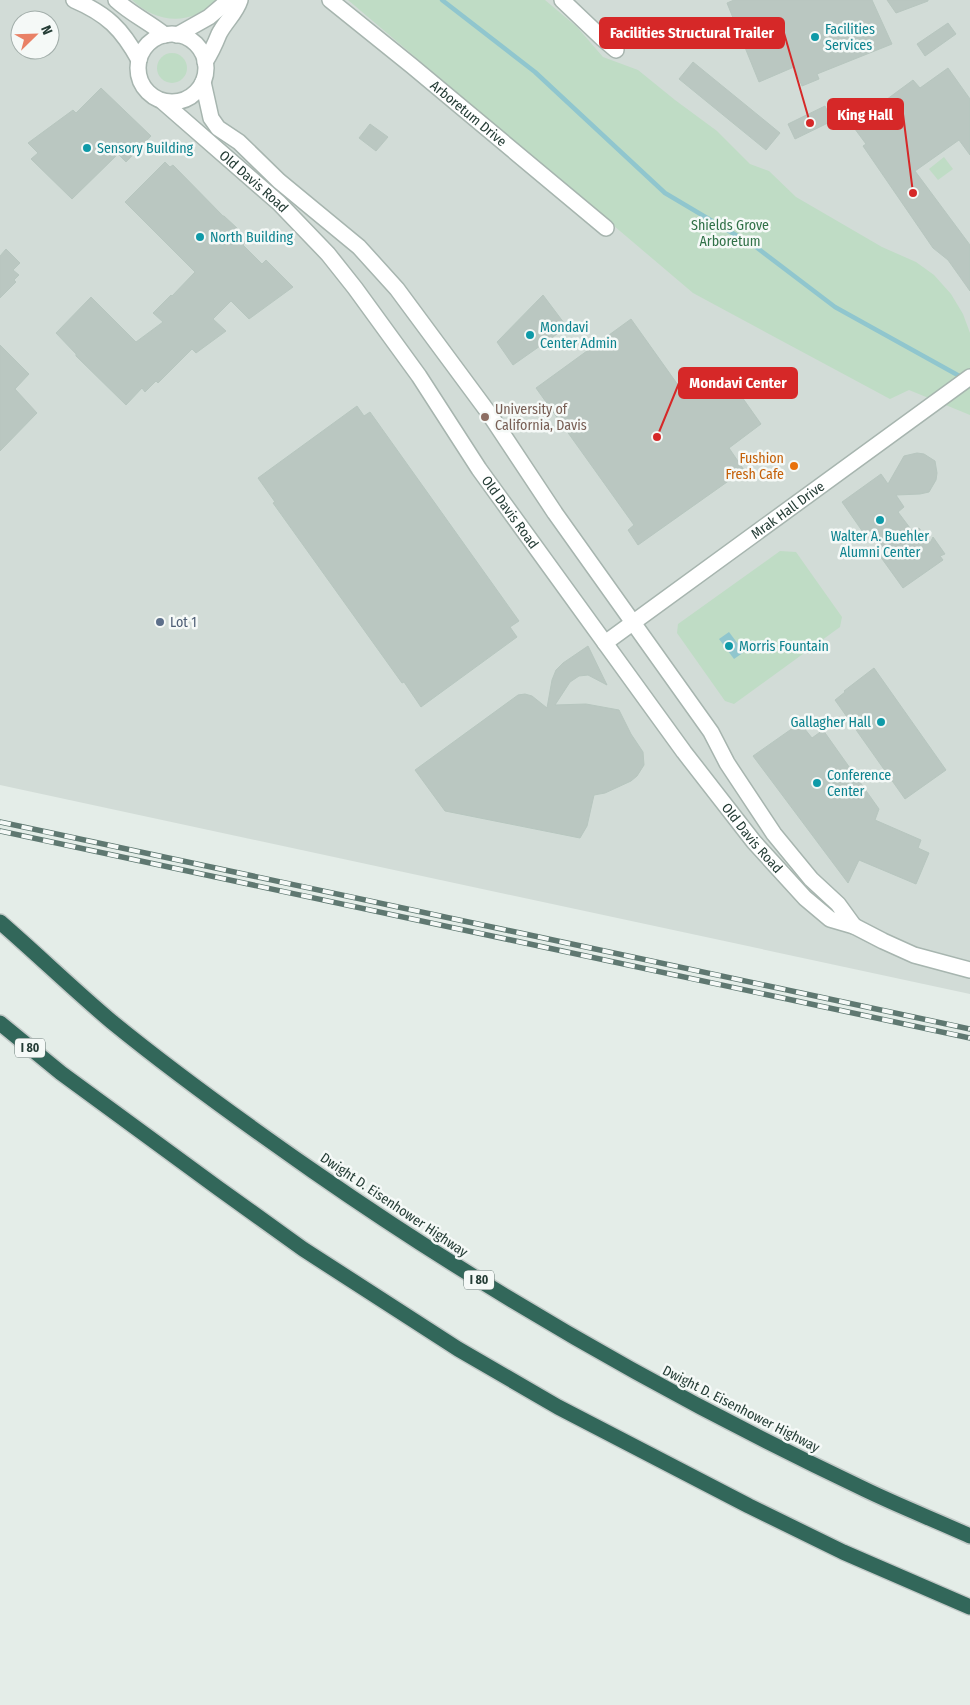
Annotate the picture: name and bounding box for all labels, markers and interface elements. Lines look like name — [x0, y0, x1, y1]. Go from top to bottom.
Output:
north arrow — [10, 10, 60, 60]
callout: Facilities Structural Trailer — [600, 18, 784, 48]
place label: Facilities Services — [825, 21, 875, 54]
text: N — [37, 23, 56, 37]
text: Facilities Structural Trailer — [610, 24, 774, 42]
marker: Facilities Services — [809, 31, 821, 43]
street label: Arboretum Drive — [427, 77, 510, 150]
callout: King Hall — [828, 99, 903, 129]
text: King Hall — [837, 106, 894, 124]
place label: Sensory Building — [97, 140, 194, 157]
marker: Sensory Building — [81, 142, 93, 154]
street label: Old Davis Road — [216, 147, 292, 216]
park label: Shields Grove Arboretum — [691, 217, 769, 250]
place label: North Building — [210, 229, 294, 246]
marker: North Building — [194, 231, 206, 243]
place label: Mondavi Center Admin — [540, 319, 617, 352]
marker: Mondavi Center Admin — [524, 329, 536, 341]
callout: Mondavi Center — [679, 368, 797, 398]
text: Mondavi Center — [689, 374, 787, 392]
place label: University of California, Davis — [495, 401, 587, 434]
marker: University of California, Davis — [479, 411, 491, 423]
place label: Fushion Fresh Cafe — [725, 450, 784, 483]
marker: Fushion Fresh Cafe — [788, 460, 800, 472]
street label: Old Davis Road — [478, 472, 542, 552]
street label: Mrak Hall Drive — [748, 477, 828, 542]
marker: Walter A. Buehler Alumni Center — [874, 514, 886, 526]
place label: Walter A. Buehler Alumni Center — [831, 528, 929, 561]
place label: Lot 1 — [170, 614, 197, 631]
marker: Lot 1 — [154, 616, 166, 628]
place label: Morris Fountain — [739, 638, 829, 655]
marker: Morris Fountain — [723, 640, 735, 652]
place label: Gallagher Hall — [791, 714, 871, 731]
marker: Gallagher Hall — [875, 716, 887, 728]
place label: Conference Center — [827, 767, 891, 800]
marker: Conference Center — [811, 777, 823, 789]
street label: Old Davis Road — [718, 799, 786, 876]
road number: I 80 — [15, 1038, 45, 1058]
street label: Dwight D. Eisenhower Highway — [317, 1149, 471, 1261]
road number: I 80 — [464, 1270, 494, 1290]
street label: Dwight D. Eisenhower Highway — [660, 1362, 823, 1456]

